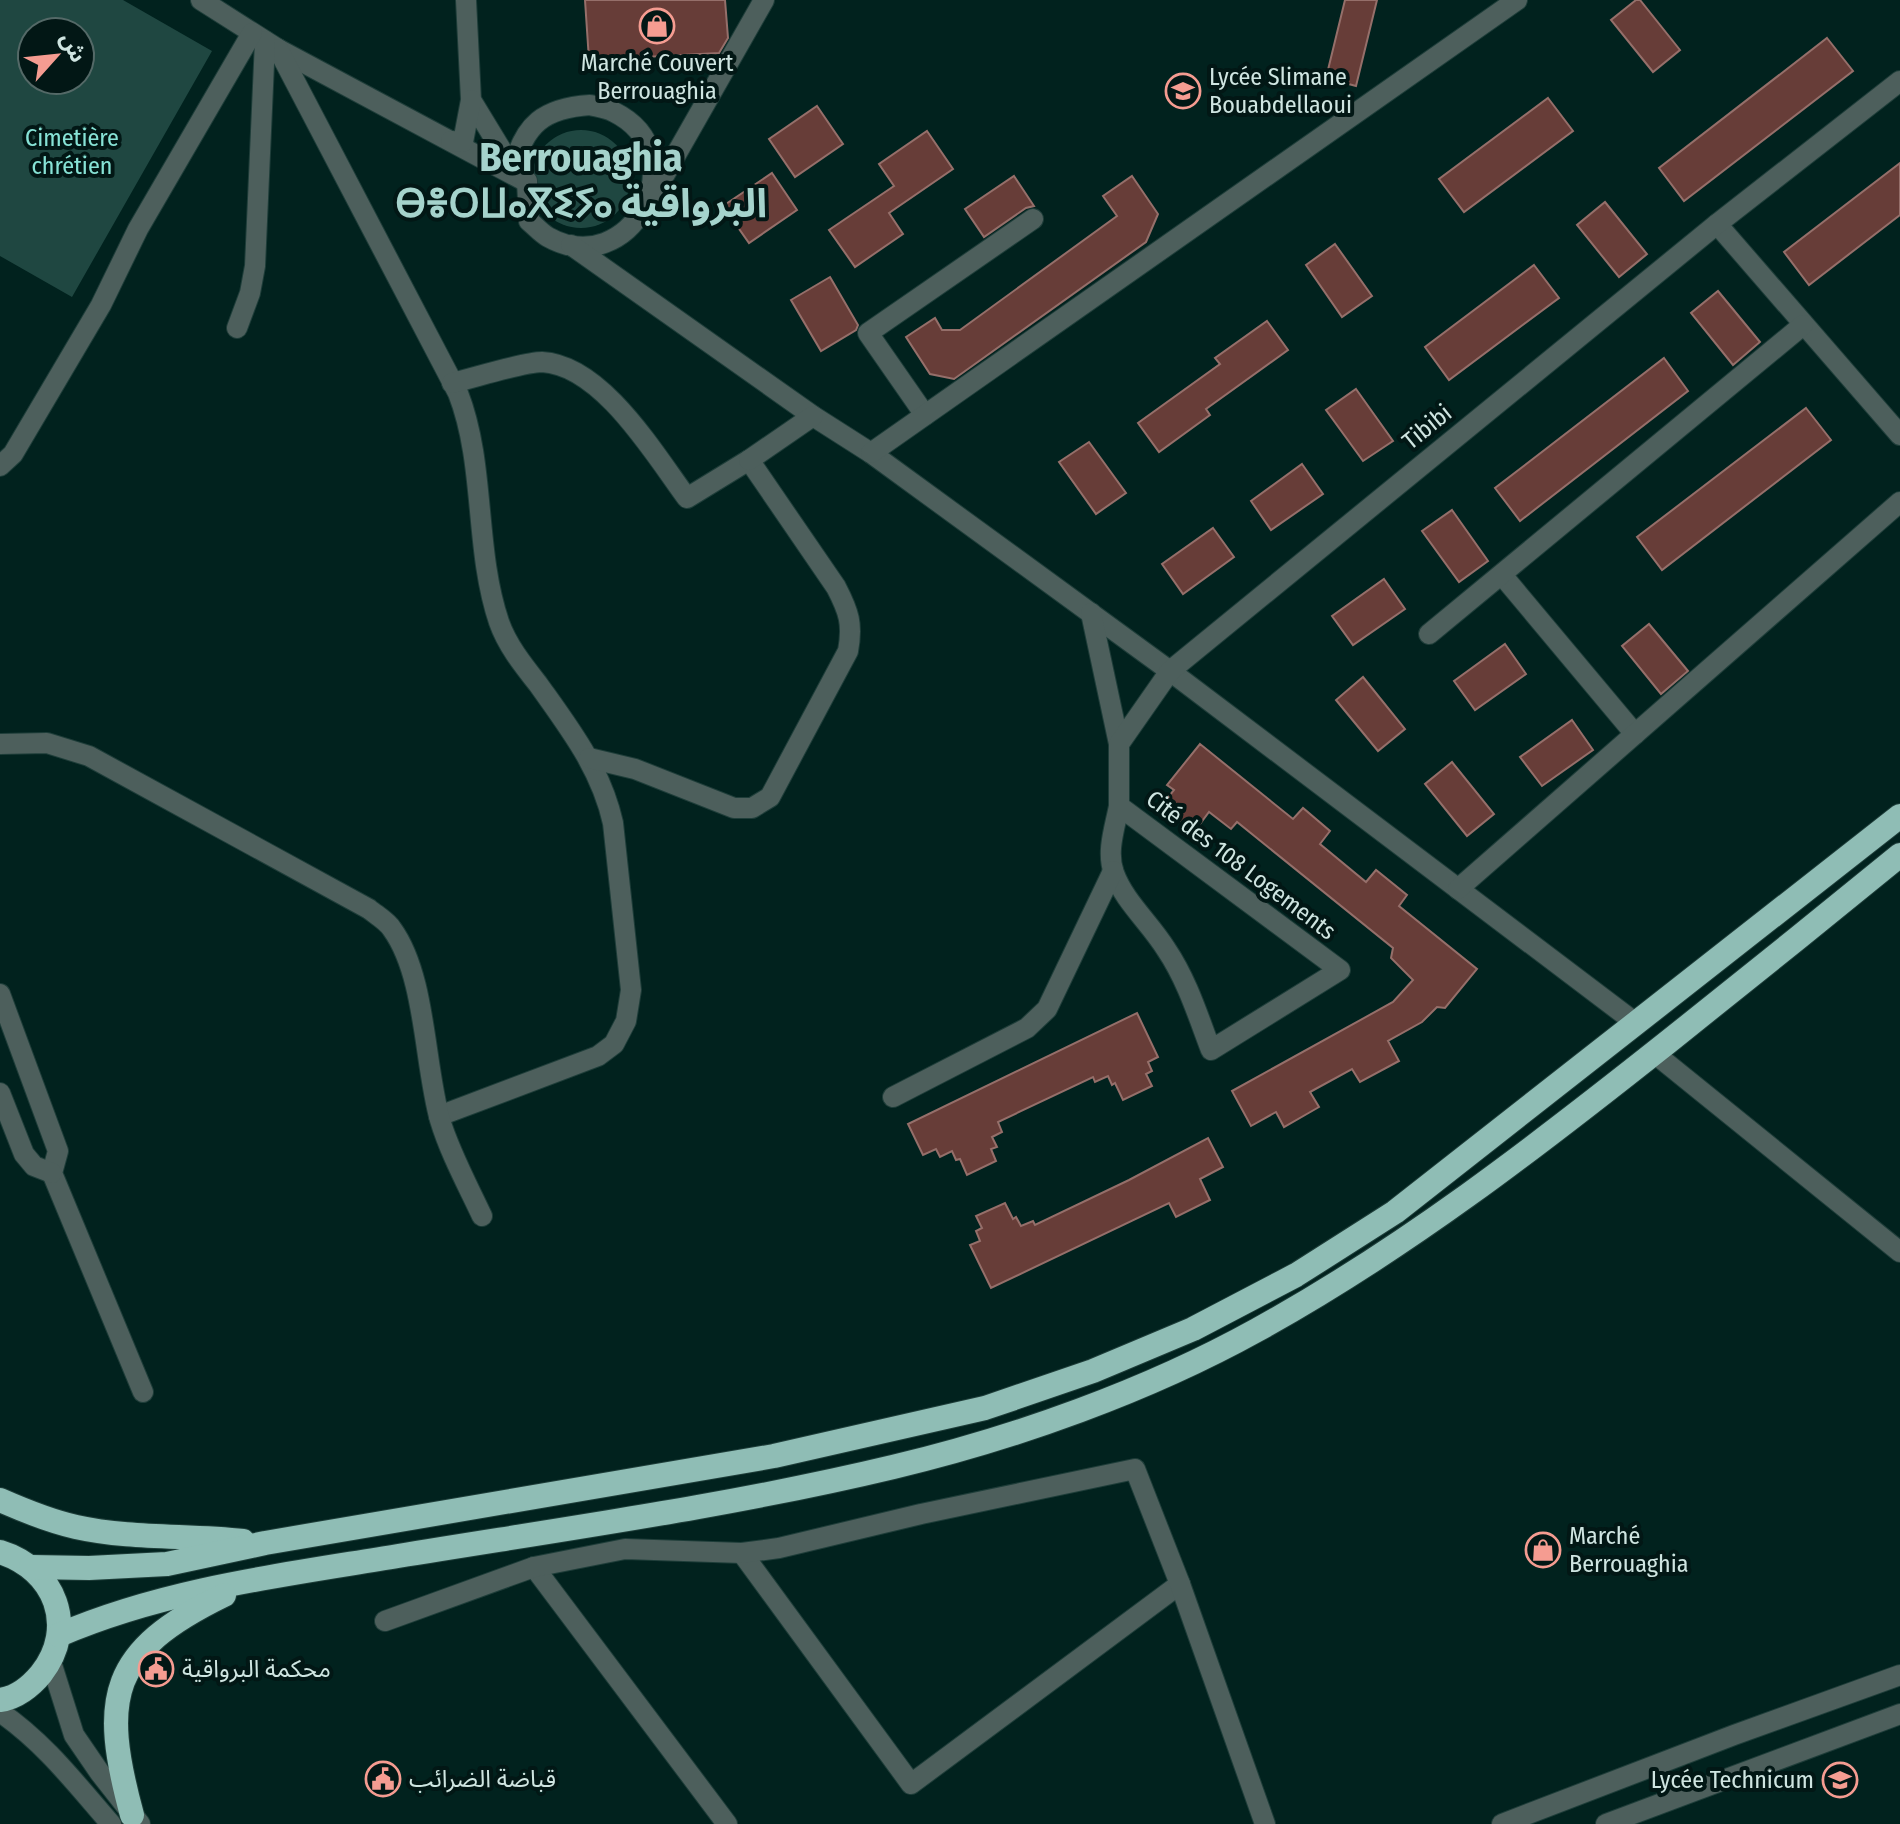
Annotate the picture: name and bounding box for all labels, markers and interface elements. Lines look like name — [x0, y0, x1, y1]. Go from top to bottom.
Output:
shop icon: Marché Couvert Berrouaghia — [638, 7, 676, 45]
north arrow — [16, 16, 96, 96]
text: ش — [55, 28, 92, 67]
place label: Marché Couvert Berrouaghia — [581, 49, 733, 105]
place label: Lycée Slimane Bouabdellaoui — [1209, 63, 1352, 119]
school or university icon: Lycée Slimane Bouabdellaoui — [1164, 72, 1202, 110]
park label: Cimetière chrétien — [25, 124, 119, 180]
district label: Berrouaghia ⴱⴻⵔⵡⴰⴳⵉⵢⴰ البرواقية — [395, 134, 767, 228]
street label: Tibibi — [1397, 399, 1457, 455]
street label: Cité des 108 Logements — [1141, 785, 1341, 945]
place label: Marché Berrouaghia — [1569, 1522, 1689, 1578]
shop icon: Marché Berrouaghia — [1524, 1531, 1562, 1569]
public building icon: محكمة البرواقية — [137, 1650, 175, 1688]
place label: محكمة البرواقية — [182, 1655, 331, 1683]
public building icon: قباضة الضرائب — [364, 1760, 402, 1798]
school or university icon: Lycée Technicum — [1821, 1761, 1859, 1799]
place label: قباضة الضرائب — [409, 1765, 556, 1793]
place label: Lycée Technicum — [1651, 1766, 1814, 1794]

